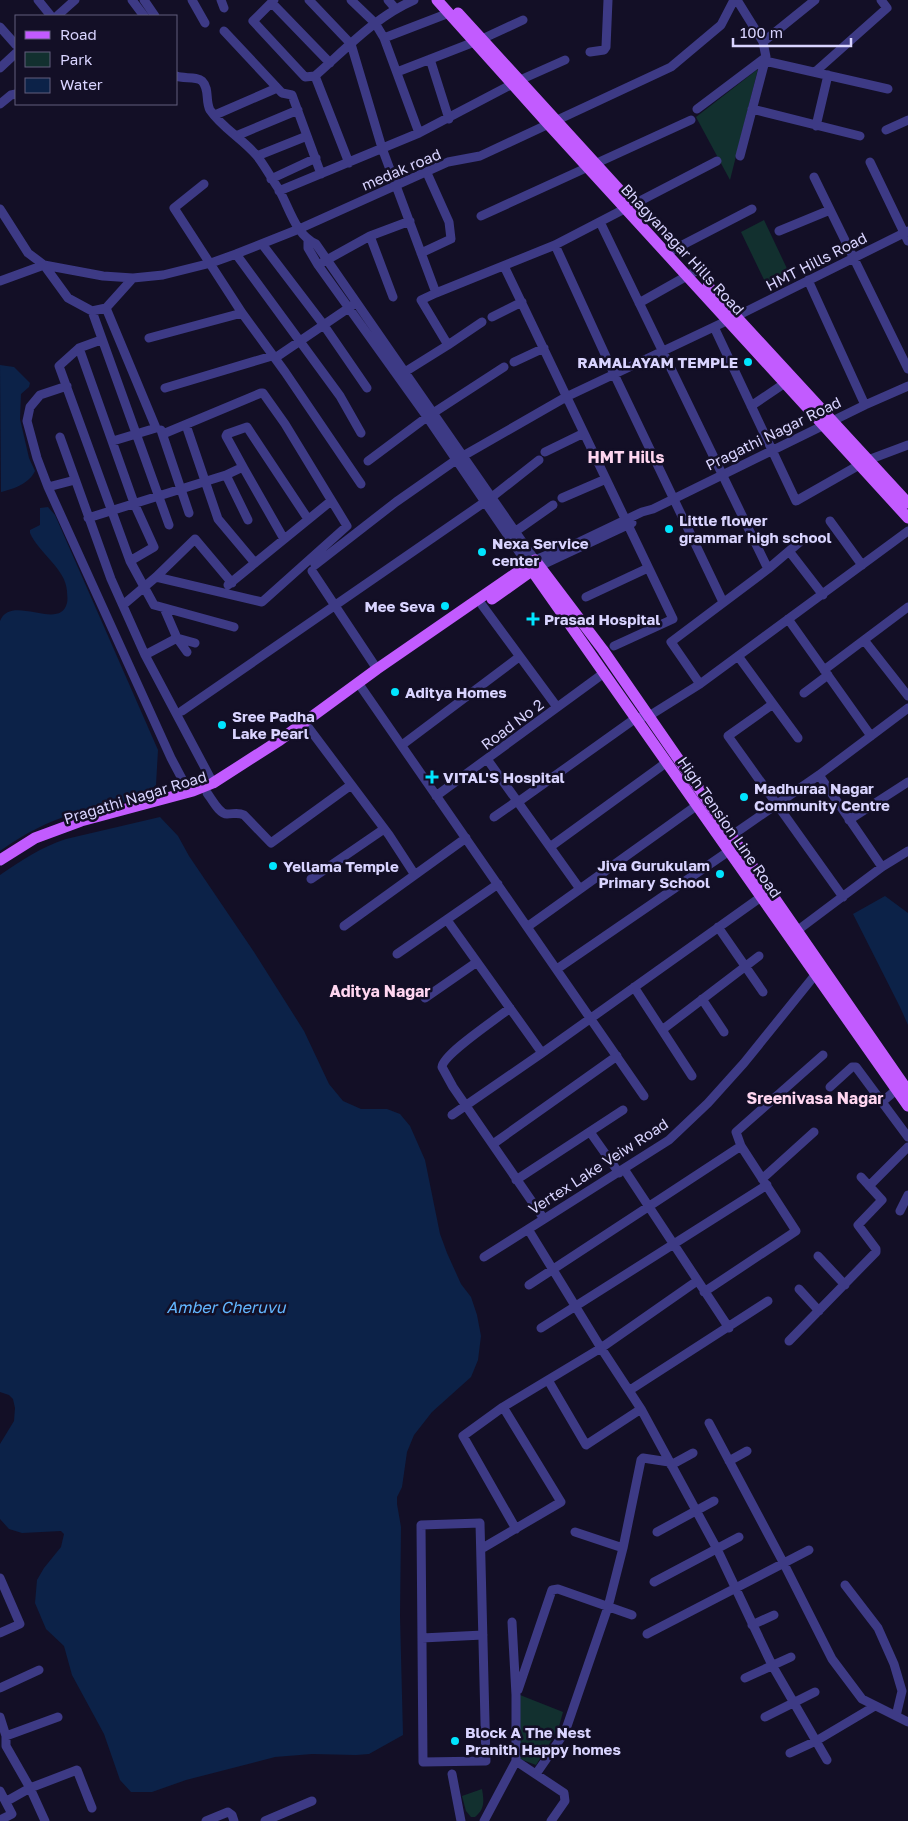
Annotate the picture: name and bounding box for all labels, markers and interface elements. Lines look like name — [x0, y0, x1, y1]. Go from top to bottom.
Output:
legend — [15, 15, 178, 105]
scale bar — [733, 15, 850, 47]
text: 100 m — [740, 23, 783, 41]
text: Road — [60, 25, 97, 43]
text: Park — [60, 50, 93, 68]
text: Water — [60, 75, 103, 93]
street label: medak road — [359, 144, 443, 194]
street label: Bhagyanagar Hills Road — [618, 180, 748, 318]
street label: HMT Hills Road — [763, 228, 869, 294]
place label: RAMALAYAM TEMPLE — [577, 353, 738, 371]
marker: RAMALAYAM TEMPLE — [742, 356, 754, 368]
street label: Pragathi Nagar Road — [702, 392, 844, 474]
district label: HMT Hills — [587, 447, 665, 467]
place label: Little flower grammar high school — [679, 511, 831, 546]
marker: Little flower grammar high school — [663, 523, 675, 535]
place label: Nexa Service center — [492, 534, 589, 569]
marker: Nexa Service center — [476, 546, 488, 558]
place label: Mee Seva — [364, 597, 435, 615]
marker: Mee Seva — [439, 600, 451, 612]
place label: Prasad Hospital — [544, 610, 660, 628]
marker: Prasad Hospital — [526, 612, 540, 626]
place label: Aditya Homes — [405, 683, 507, 701]
marker: Aditya Homes — [389, 686, 401, 698]
street label: Road No 2 — [477, 695, 547, 753]
place label: Sree Padha Lake Pearl — [232, 707, 315, 742]
marker: Sree Padha Lake Pearl — [216, 719, 228, 731]
street label: High Tension Line Road — [674, 753, 786, 901]
street label: Pragathi Nagar Road — [61, 767, 209, 827]
place label: VITAL'S Hospital — [443, 768, 565, 786]
marker: VITAL'S Hospital — [425, 770, 439, 784]
place label: Madhuraa Nagar Community Centre — [754, 779, 890, 814]
marker: Madhuraa Nagar Community Centre — [738, 791, 750, 803]
place label: Jiva Gurukulam Primary School — [597, 856, 710, 891]
place label: Yellama Temple — [283, 857, 399, 875]
marker: Yellama Temple — [267, 860, 279, 872]
marker: Jiva Gurukulam Primary School — [714, 868, 726, 880]
district label: Aditya Nagar — [329, 981, 431, 1001]
district label: Sreenivasa Nagar — [746, 1088, 884, 1108]
street label: Vertex Lake Veiw Road — [525, 1114, 671, 1218]
water label: Amber Cheruvu — [167, 1297, 287, 1317]
place label: Block A The Nest Pranith Happy homes — [465, 1723, 621, 1758]
marker: Block A The Nest Pranith Happy homes — [449, 1735, 461, 1747]

